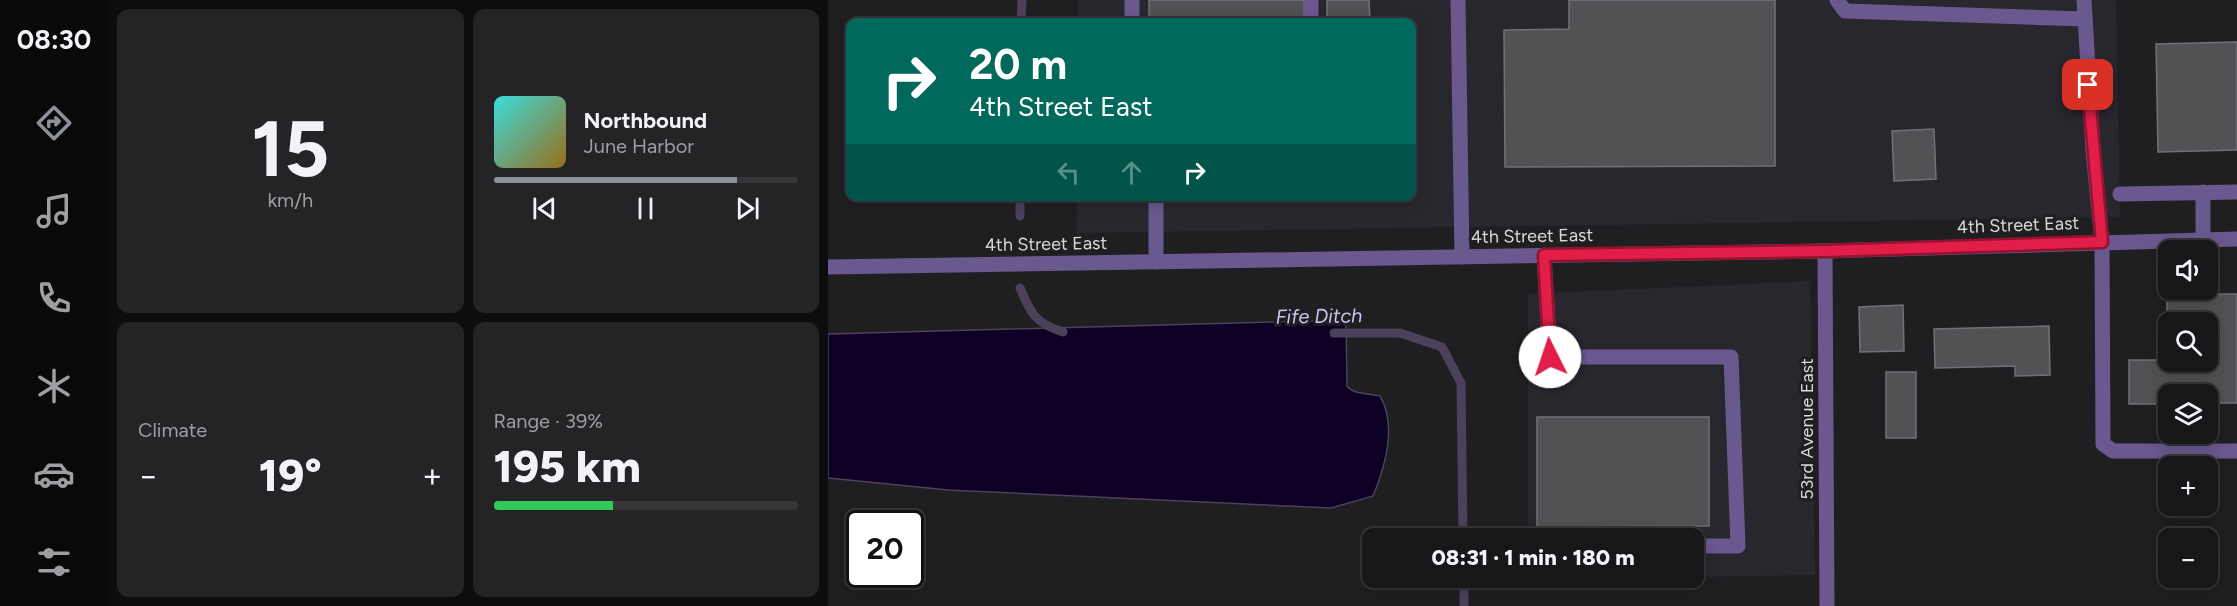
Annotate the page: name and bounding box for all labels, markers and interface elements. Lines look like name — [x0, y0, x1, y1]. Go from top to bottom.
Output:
text: 08:30 — [17, 23, 91, 56]
text: 20 m — [969, 39, 1067, 90]
icon: right — [870, 42, 948, 120]
pin — [2062, 59, 2113, 110]
icon: arrive — [2071, 68, 2104, 101]
text: 4th Street East — [969, 90, 1153, 123]
icon: directions — [33, 102, 75, 144]
text: 15 — [251, 102, 329, 196]
text: Northbound — [584, 107, 707, 134]
text: June Harbor — [584, 134, 694, 158]
icon: left — [1052, 156, 1085, 189]
icon: ahead — [1115, 156, 1148, 189]
icon: right — [1178, 156, 1211, 189]
text: km/h — [267, 188, 313, 212]
icon: music — [33, 190, 75, 232]
icon: previous — [528, 192, 561, 225]
icon: pause — [629, 192, 662, 225]
icon: next — [731, 192, 764, 225]
street label: 4th Street East — [1956, 212, 2080, 238]
street label: 4th Street East — [1471, 224, 1594, 248]
street label: 4th Street East — [985, 232, 1108, 256]
map controls — [2158, 240, 2218, 588]
button: sound — [2158, 240, 2218, 300]
icon: phone — [33, 277, 75, 319]
water label: Fife Ditch — [1275, 303, 1363, 329]
button: search — [2158, 312, 2218, 372]
position arrow — [1518, 325, 1582, 389]
street label: 53rd Avenue East — [1796, 358, 1818, 500]
icon: climate — [33, 365, 75, 407]
button: layers — [2158, 384, 2218, 444]
text: Range · 39% — [494, 409, 603, 433]
text: Climate — [138, 418, 207, 442]
text: 195 km — [494, 439, 641, 493]
text: 19° — [259, 448, 322, 502]
icon: car — [33, 453, 75, 495]
text: − — [138, 456, 159, 495]
text: + — [422, 456, 443, 495]
button: + — [2158, 456, 2218, 516]
speed limit sign: 20 — [846, 510, 924, 588]
button: − — [2158, 528, 2218, 588]
icon: filters — [33, 541, 75, 583]
text: 08:31 · 1 min · 180 m — [1431, 544, 1635, 571]

